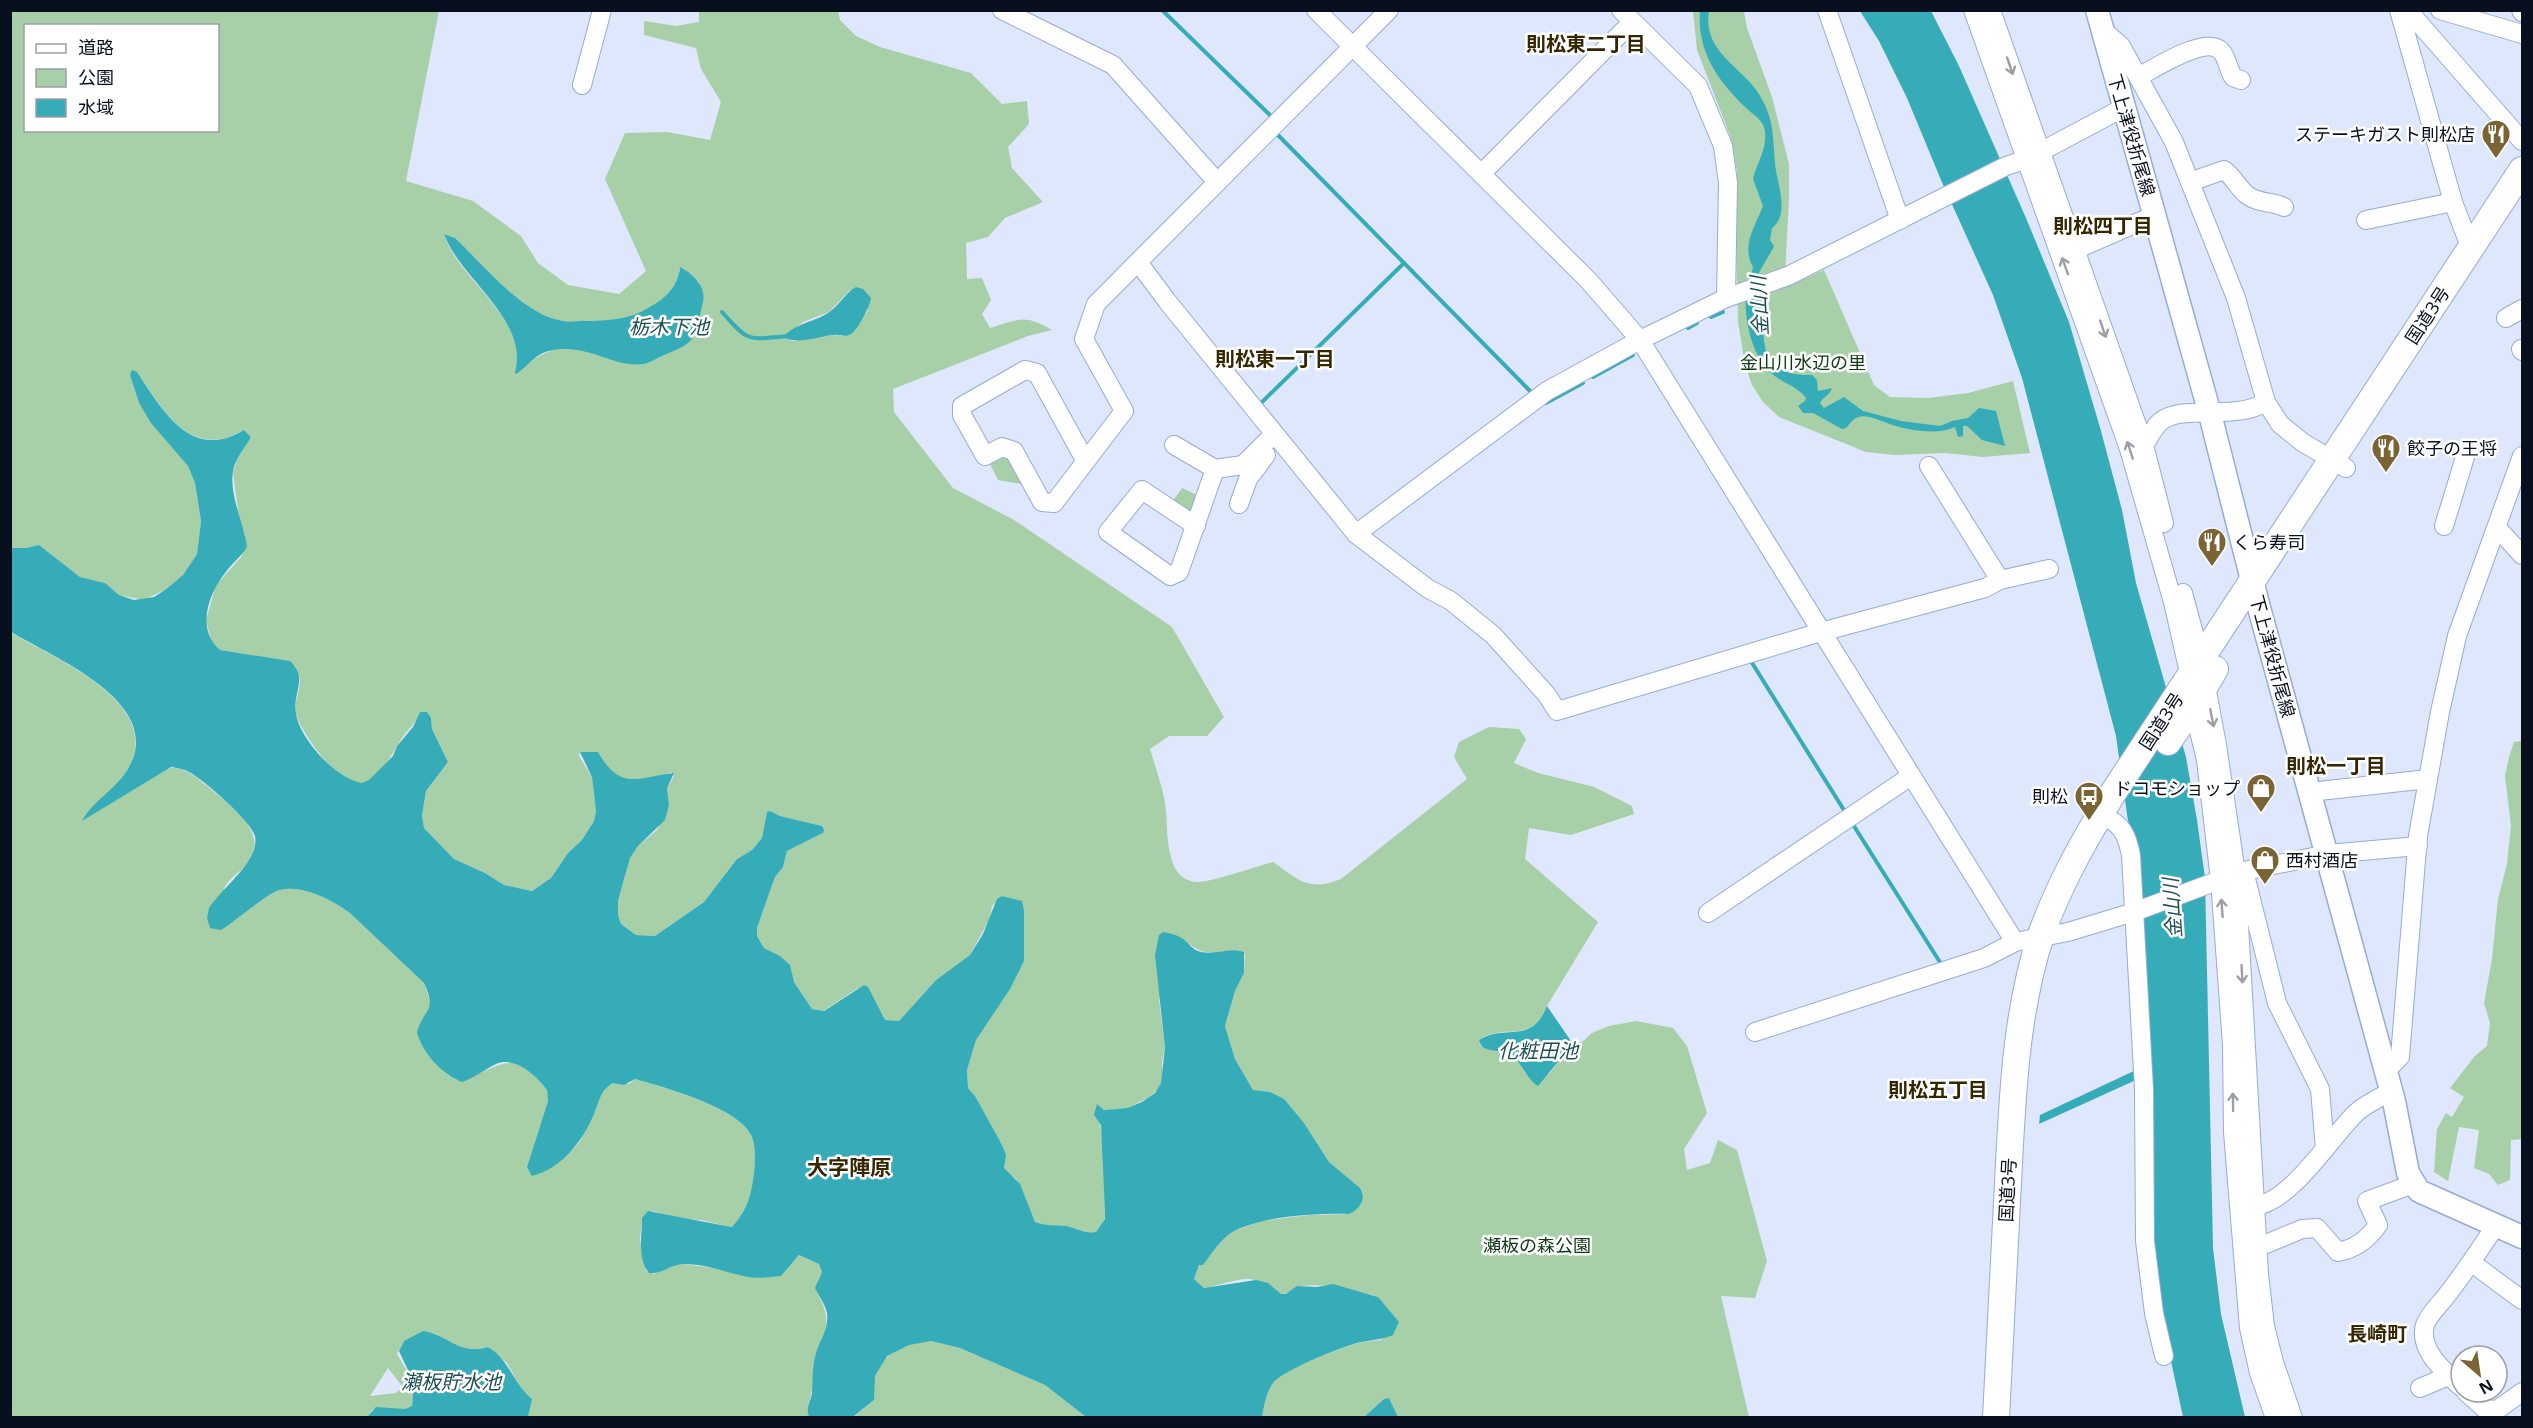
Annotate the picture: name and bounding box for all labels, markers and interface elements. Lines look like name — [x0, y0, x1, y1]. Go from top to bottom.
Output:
legend — [24, 24, 219, 132]
district label: 則松東二丁目 — [1526, 30, 1646, 57]
text: 道路 — [78, 35, 114, 59]
one-way arrow — [2006, 56, 2017, 75]
text: 公園 — [78, 65, 114, 89]
street label: 下上津役折尾線 — [2103, 71, 2161, 199]
text: 水域 — [78, 95, 114, 119]
restaurant icon: ステーキガスト則松店 — [2480, 118, 2512, 160]
place label: ステーキガスト則松店 — [2295, 122, 2475, 146]
district label: 則松四丁目 — [2053, 212, 2153, 239]
one-way arrow — [2058, 258, 2069, 276]
water label: 金山川 — [1744, 273, 1774, 337]
street label: 国道3号 — [2399, 282, 2455, 348]
water label: 栃木下池 — [629, 313, 711, 340]
one-way arrow — [2098, 319, 2109, 338]
district label: 則松東一丁目 — [1215, 345, 1335, 372]
park label: 金山川水辺の里 — [1740, 350, 1866, 374]
restaurant icon: 餃子の王将 — [2370, 432, 2402, 474]
place label: 餃子の王将 — [2407, 436, 2497, 460]
one-way arrow — [2123, 441, 2134, 460]
restaurant icon: くら寿司 — [2196, 526, 2228, 568]
place label: くら寿司 — [2233, 530, 2305, 554]
street label: 下上津役折尾線 — [2245, 592, 2301, 720]
street label: 国道3号 — [2133, 688, 2189, 754]
one-way arrow — [2207, 708, 2218, 728]
district label: 則松一丁目 — [2286, 752, 2386, 779]
shop icon: ドコモショップ — [2245, 772, 2277, 814]
place label: ドコモショップ — [2114, 776, 2240, 800]
bus stop icon: 則松 — [2073, 780, 2105, 822]
place label: 則松 — [2032, 784, 2068, 808]
shop icon: 西村酒店 — [2249, 844, 2281, 886]
place label: 西村酒店 — [2286, 848, 2358, 872]
water label: 金山川 — [2156, 875, 2188, 939]
one-way arrow — [2216, 898, 2227, 918]
one-way arrow — [2237, 964, 2248, 984]
water label: 化粧田池 — [1498, 1037, 1580, 1064]
district label: 則松五丁目 — [1888, 1076, 1988, 1103]
one-way arrow — [2227, 1093, 2238, 1113]
district label: 大字陣原 — [807, 1153, 891, 1181]
street label: 国道3号 — [1993, 1157, 2021, 1223]
park label: 瀬板の森公園 — [1483, 1233, 1591, 1257]
district label: 長崎町 — [2347, 1320, 2407, 1347]
north arrow — [2449, 1344, 2509, 1404]
water label: 瀬板貯水池 — [401, 1368, 503, 1395]
text: N — [2475, 1374, 2497, 1400]

